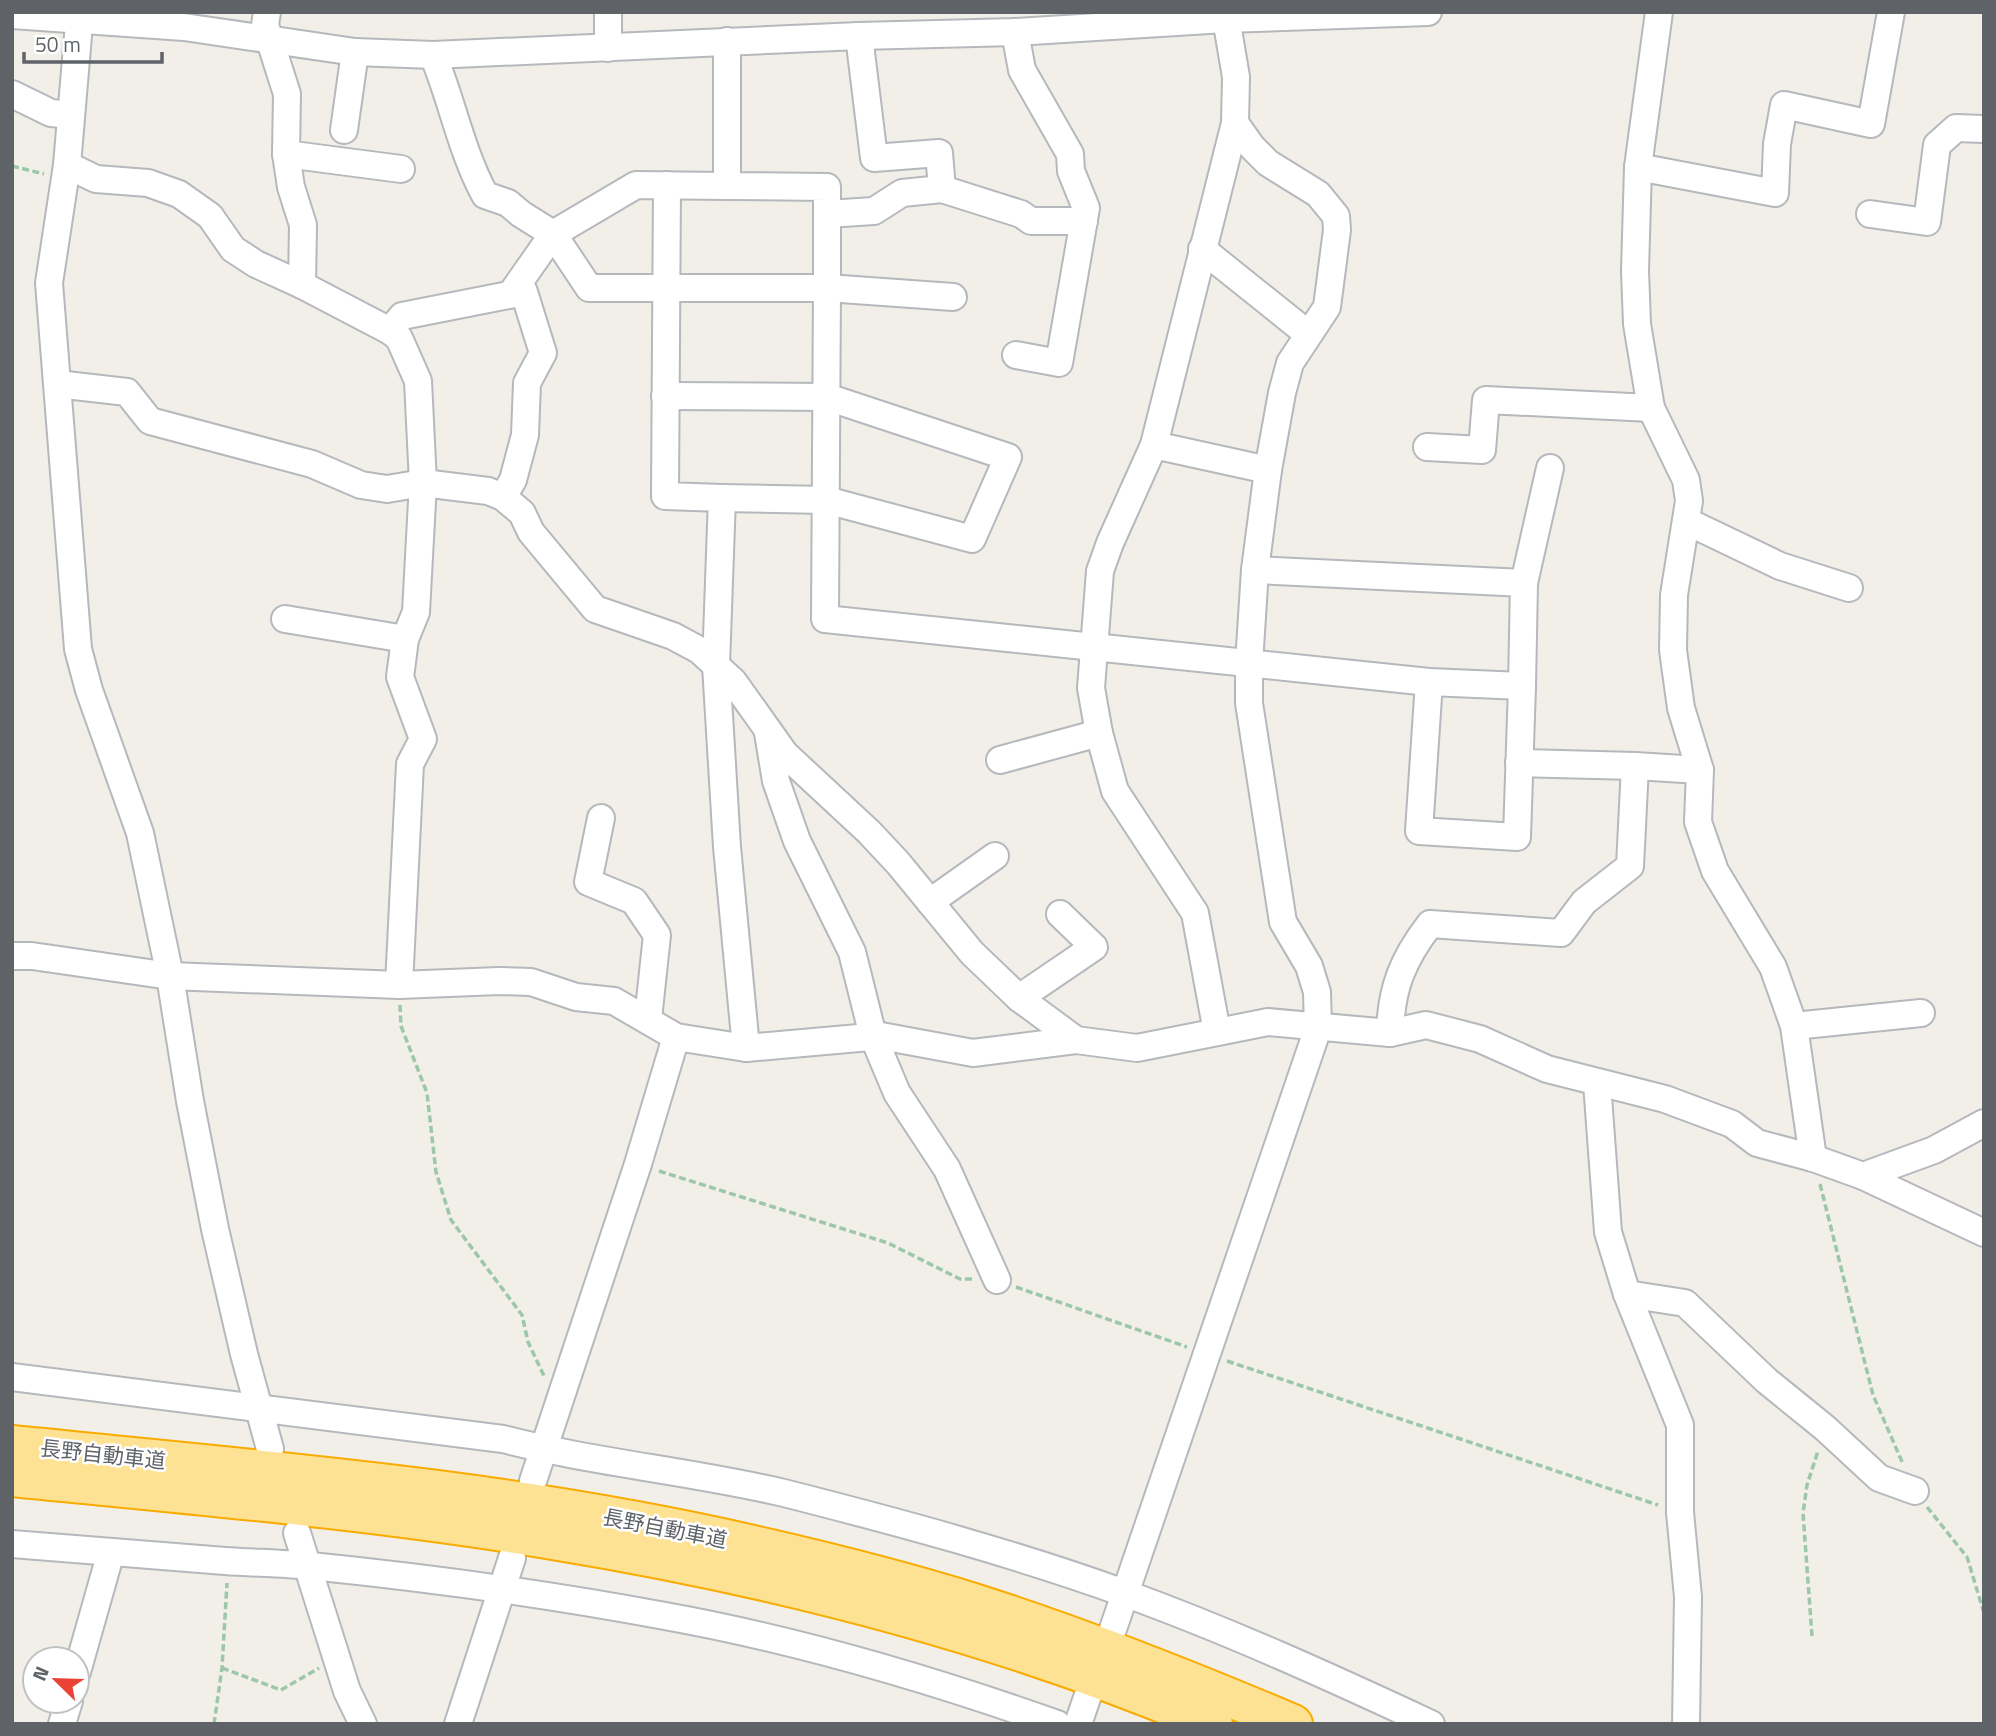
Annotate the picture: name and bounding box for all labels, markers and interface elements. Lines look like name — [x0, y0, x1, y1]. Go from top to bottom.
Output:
scale bar — [24, 21, 163, 65]
text: 50 m — [35, 28, 81, 60]
street label: 長野自動車道 — [39, 1432, 167, 1476]
street label: 長野自動車道 — [600, 1500, 730, 1556]
north arrow — [21, 1645, 91, 1715]
text: N — [24, 1661, 56, 1685]

